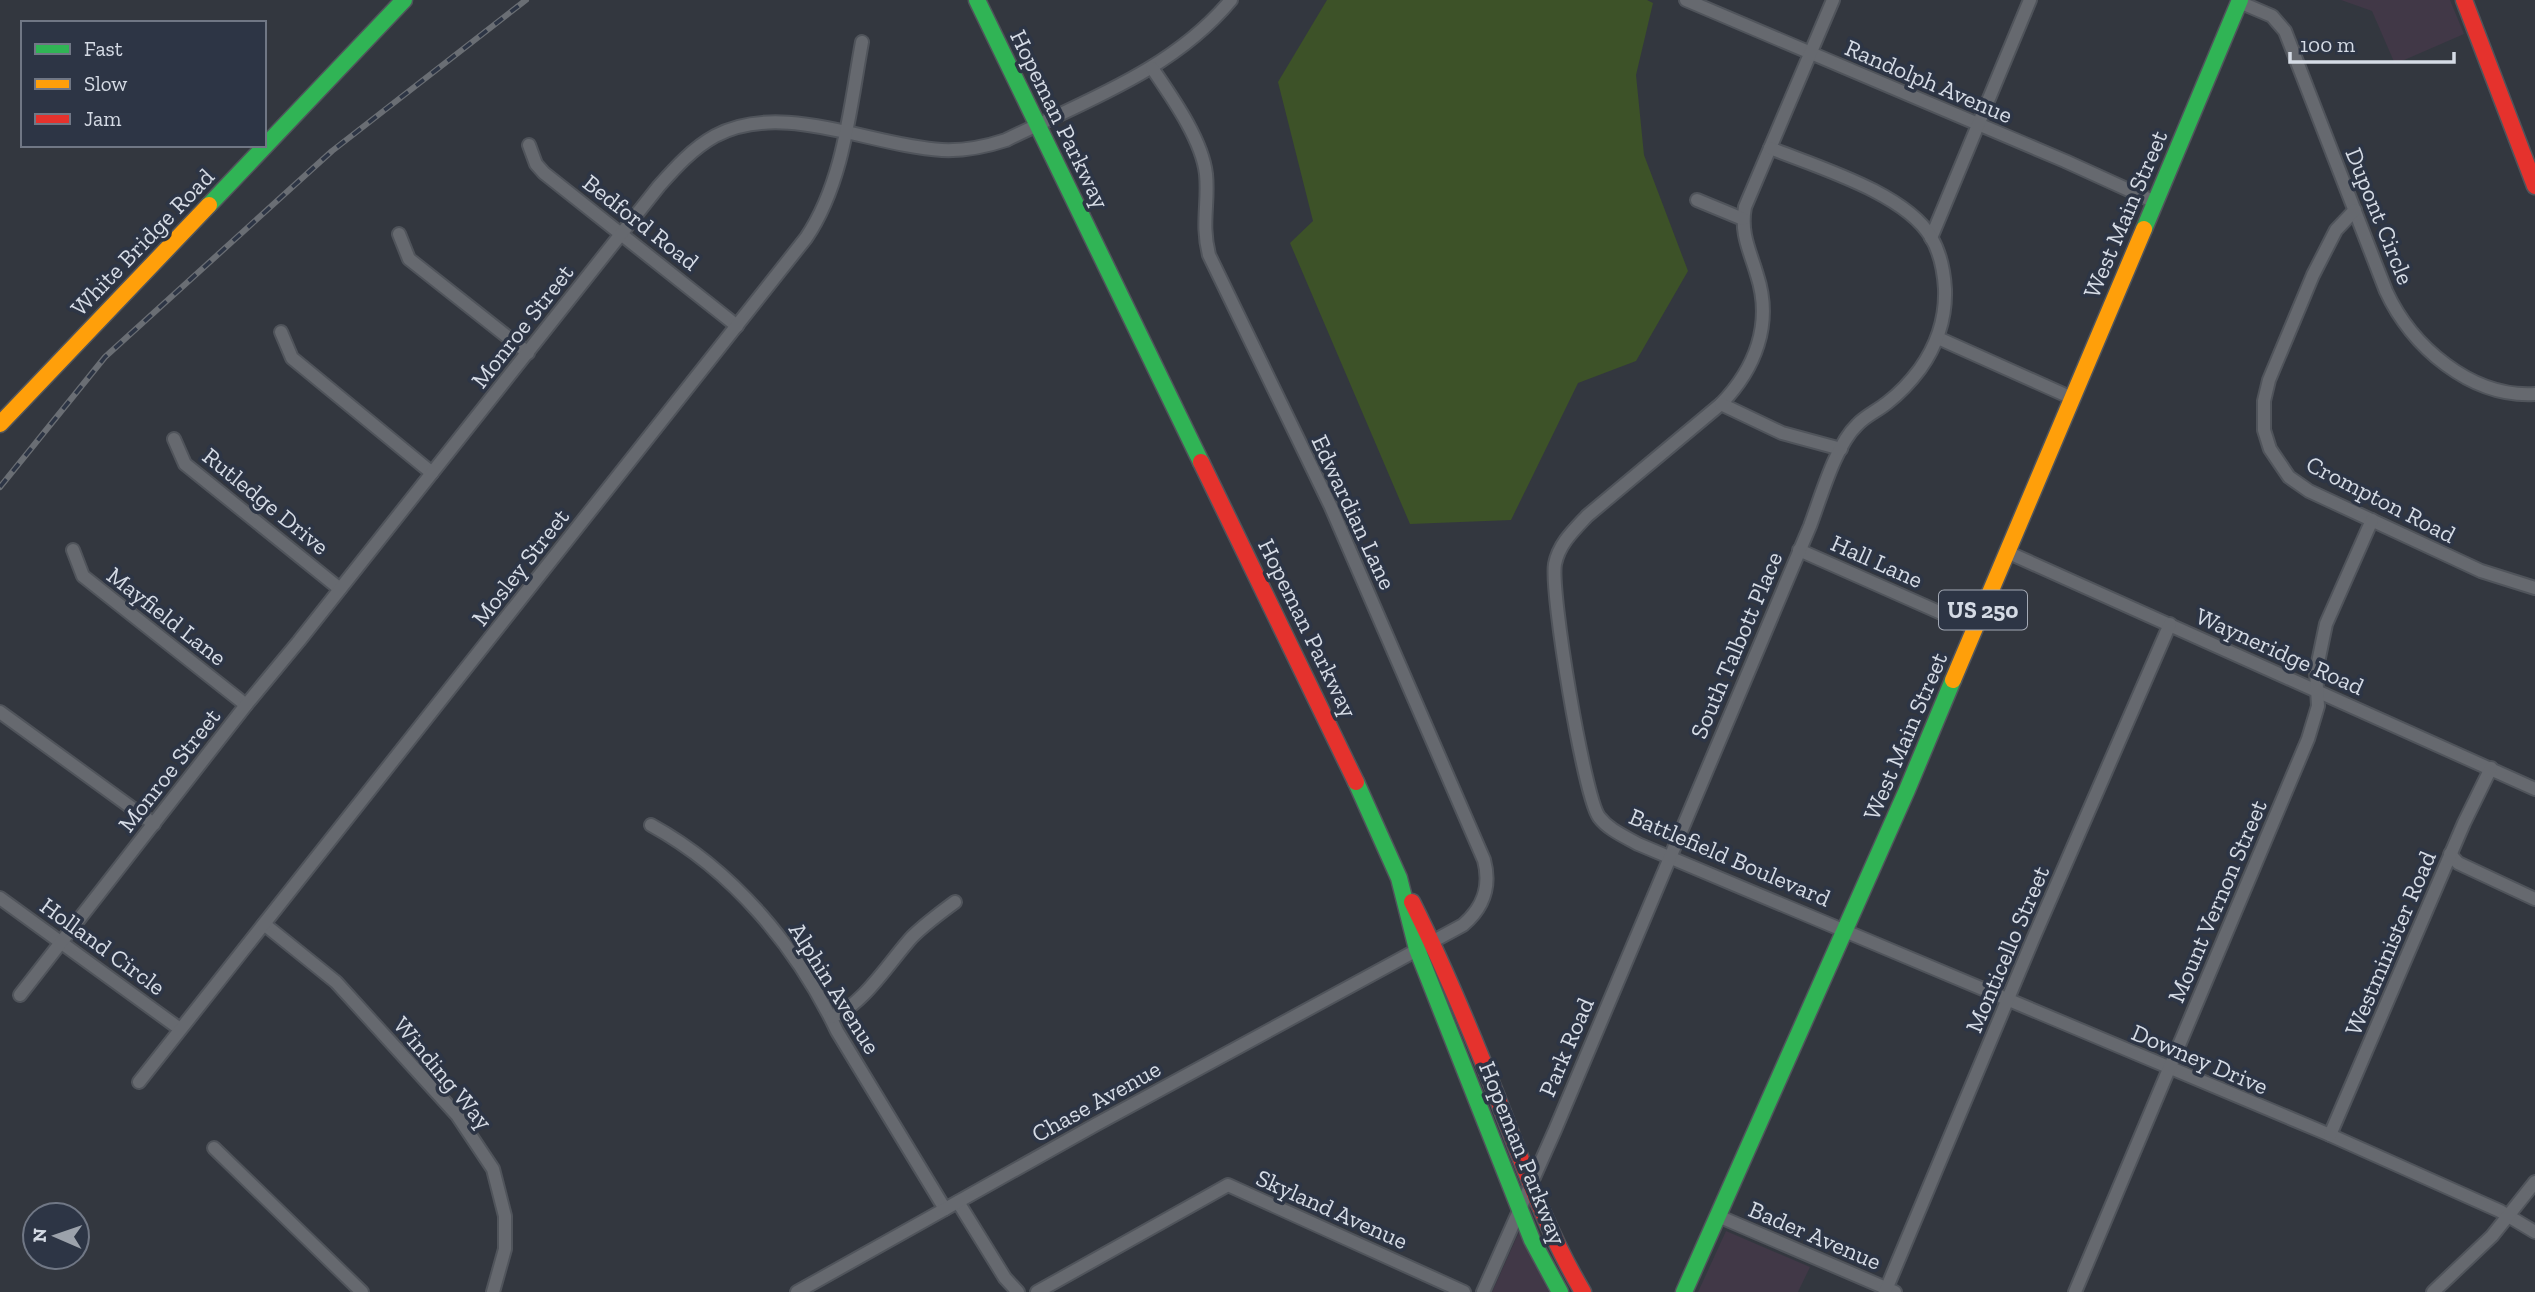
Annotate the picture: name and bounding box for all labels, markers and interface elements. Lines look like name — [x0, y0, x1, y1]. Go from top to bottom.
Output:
legend — [21, 21, 266, 147]
scale bar — [2290, 21, 2454, 65]
street label: Hopeman Parkway — [1004, 25, 1116, 214]
text: 100 m — [2300, 32, 2355, 57]
street label: Randolph Avenue — [1841, 33, 2017, 129]
text: Fast — [84, 36, 123, 61]
text: Slow — [84, 71, 127, 96]
text: Jam — [84, 106, 121, 131]
street label: West Main Street — [2077, 126, 2173, 302]
street label: Dupont Circle — [2339, 143, 2421, 289]
street label: White Bridge Road — [64, 162, 220, 322]
street label: Bedford Road — [577, 168, 705, 276]
street label: Monroe Street — [465, 258, 579, 394]
street label: Edwardian Lane — [1305, 430, 1403, 594]
street label: Rutledge Drive — [197, 441, 335, 561]
street label: Crompton Road — [2301, 449, 2461, 549]
street label: Mosley Street — [465, 502, 575, 632]
street label: Hall Lane — [1827, 528, 1927, 594]
street label: Hopeman Parkway — [1252, 534, 1364, 723]
street label: South Talbott Place — [1684, 547, 1788, 743]
street label: Mayfield Lane — [101, 560, 233, 672]
road number: US 250 — [1939, 590, 2027, 630]
street label: Wayneridge Road — [2191, 601, 2369, 701]
street label: West Main Street — [1857, 648, 1953, 824]
street label: Monroe Street — [112, 702, 226, 838]
street label: Mount Vernon Street — [2161, 795, 2273, 1007]
street label: Battlefield Boulevard — [1625, 801, 1835, 913]
street label: Westminister Road — [2338, 846, 2442, 1040]
street label: Monticello Street — [1959, 861, 2055, 1037]
street label: Holland Circle — [35, 891, 171, 1001]
street label: Alphin Avenue — [783, 917, 887, 1059]
street label: Park Road — [1532, 993, 1600, 1101]
street label: Winding Way — [387, 1011, 499, 1136]
street label: Downey Drive — [2127, 1017, 2273, 1101]
street label: Chase Avenue — [1026, 1054, 1166, 1148]
street label: Hopeman Parkway — [1473, 1057, 1573, 1250]
street label: Skyland Avenue — [1252, 1163, 1412, 1255]
street label: Bader Avenue — [1744, 1194, 1886, 1276]
north arrow — [21, 1201, 91, 1271]
text: N — [28, 1228, 51, 1243]

